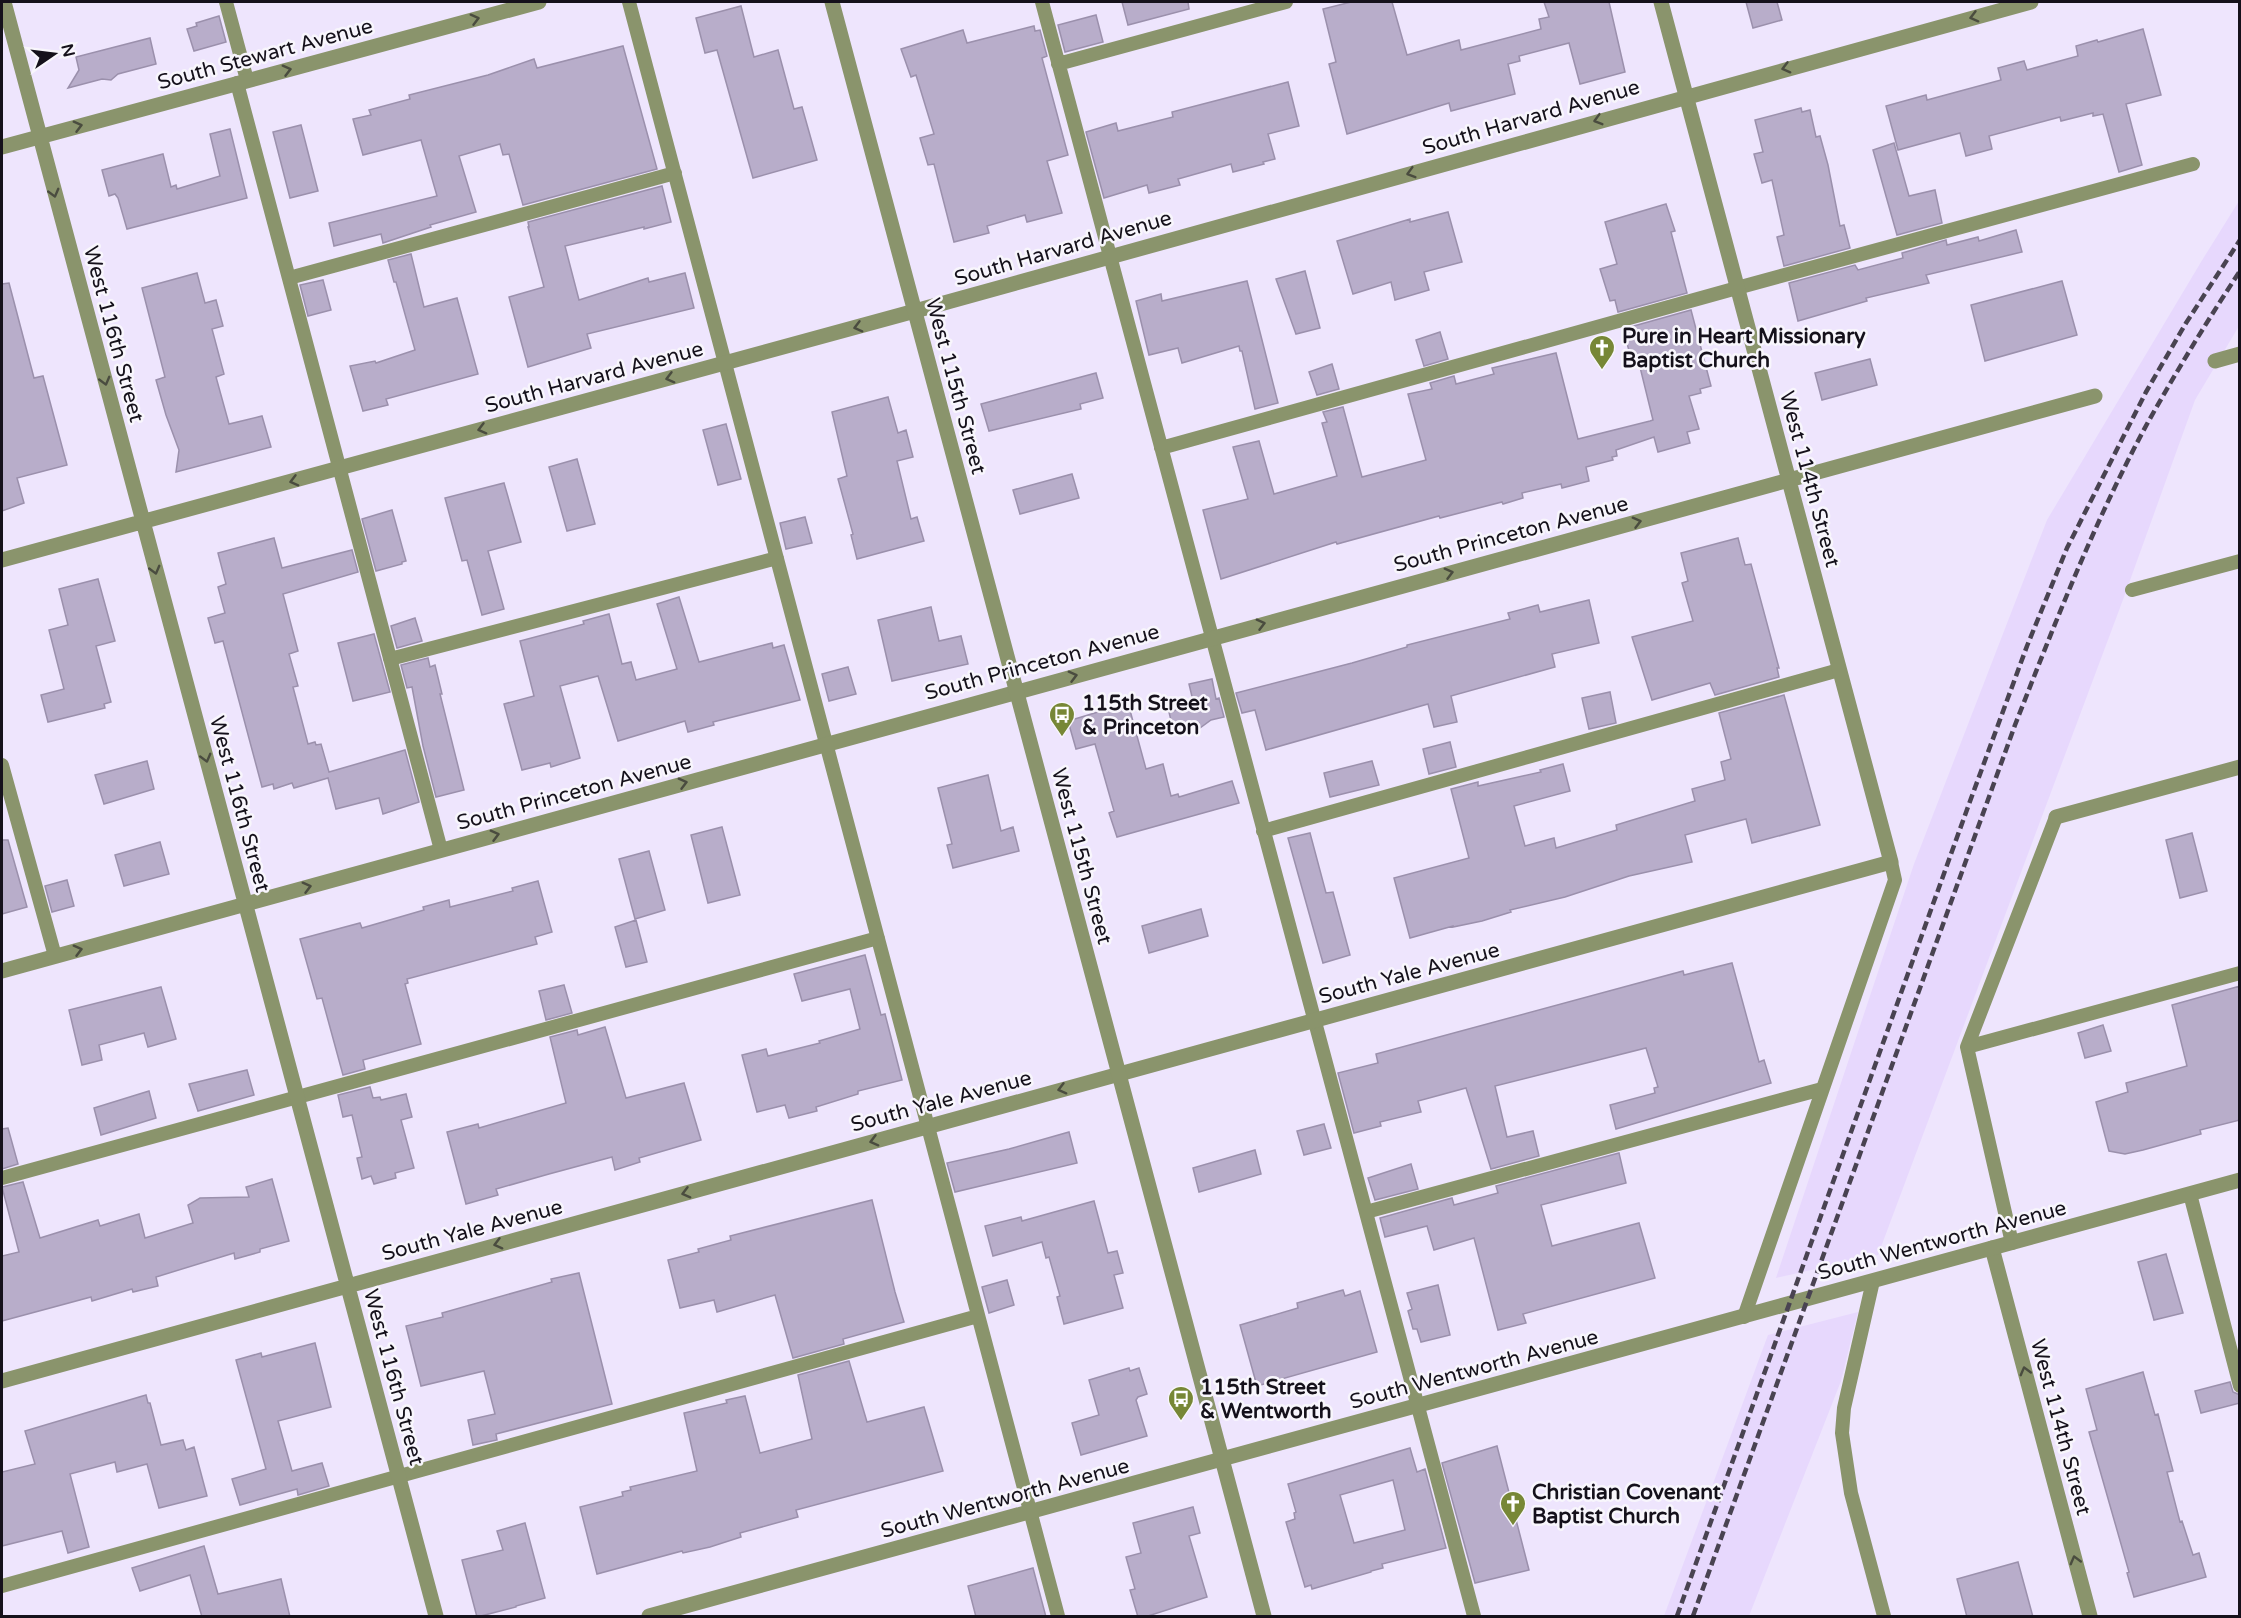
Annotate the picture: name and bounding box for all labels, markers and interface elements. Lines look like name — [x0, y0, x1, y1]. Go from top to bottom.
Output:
one-way arrow — [1969, 10, 1980, 22]
one-way arrow — [470, 13, 480, 26]
street label: South Stewart Avenue — [155, 14, 376, 95]
north arrow — [24, 24, 84, 84]
text: N — [56, 42, 79, 59]
one-way arrow — [1781, 61, 1791, 74]
one-way arrow — [282, 64, 292, 77]
street label: South Harvard Avenue — [1420, 74, 1643, 160]
one-way arrow — [1593, 113, 1603, 126]
one-way arrow — [72, 121, 83, 133]
one-way arrow — [1406, 166, 1416, 178]
one-way arrow — [47, 188, 60, 198]
street label: South Harvard Avenue — [952, 205, 1175, 291]
street label: West 116th Street — [78, 243, 149, 425]
street label: West 115th Street — [920, 295, 991, 477]
one-way arrow — [853, 319, 863, 332]
place label: Pure in Heart Missionary Baptist Church — [1622, 324, 1866, 373]
church icon: Pure in Heart Missionary Baptist Church — [1587, 333, 1617, 371]
street label: South Harvard Avenue — [482, 336, 706, 419]
one-way arrow — [665, 371, 676, 383]
one-way arrow — [98, 375, 110, 386]
street label: West 114th Street — [1774, 388, 1845, 570]
one-way arrow — [477, 422, 487, 435]
one-way arrow — [289, 473, 299, 486]
street label: South Princeton Avenue — [1391, 491, 1631, 578]
one-way arrow — [1632, 516, 1642, 529]
one-way arrow — [148, 564, 161, 574]
one-way arrow — [1443, 568, 1454, 580]
street label: South Princeton Avenue — [922, 619, 1162, 706]
one-way arrow — [1256, 619, 1266, 632]
one-way arrow — [1067, 671, 1077, 683]
place label: 115th Street & Princeton — [1082, 691, 1208, 740]
bus stop icon: 115th Street & Princeton — [1047, 700, 1077, 738]
street label: West 116th Street — [204, 713, 275, 895]
street label: South Princeton Avenue — [454, 749, 694, 836]
one-way arrow — [199, 752, 211, 763]
street label: West 115th Street — [1046, 765, 1117, 947]
one-way arrow — [677, 778, 688, 790]
one-way arrow — [489, 830, 500, 842]
one-way arrow — [301, 882, 312, 894]
street label: South Yale Avenue — [1316, 937, 1502, 1010]
one-way arrow — [73, 944, 83, 957]
street label: South Yale Avenue — [848, 1065, 1034, 1138]
one-way arrow — [1058, 1082, 1068, 1095]
one-way arrow — [870, 1134, 880, 1146]
one-way arrow — [681, 1186, 692, 1198]
street label: South Yale Avenue — [379, 1194, 565, 1267]
street label: South Wentworth Avenue — [1815, 1195, 2069, 1286]
one-way arrow — [493, 1237, 503, 1250]
street label: West 116th Street — [358, 1286, 429, 1468]
street label: South Wentworth Avenue — [1347, 1324, 1601, 1415]
street label: West 114th Street — [2025, 1336, 2096, 1518]
one-way arrow — [2020, 1367, 2032, 1377]
place label: 115th Street & Wentworth — [1200, 1375, 1332, 1424]
bus stop icon: 115th Street & Wentworth — [1166, 1384, 1196, 1422]
street label: South Wentworth Avenue — [878, 1453, 1132, 1544]
place label: Christian Covenant Baptist Church — [1532, 1480, 1721, 1529]
church icon: Christian Covenant Baptist Church — [1498, 1489, 1528, 1527]
one-way arrow — [2070, 1555, 2082, 1566]

